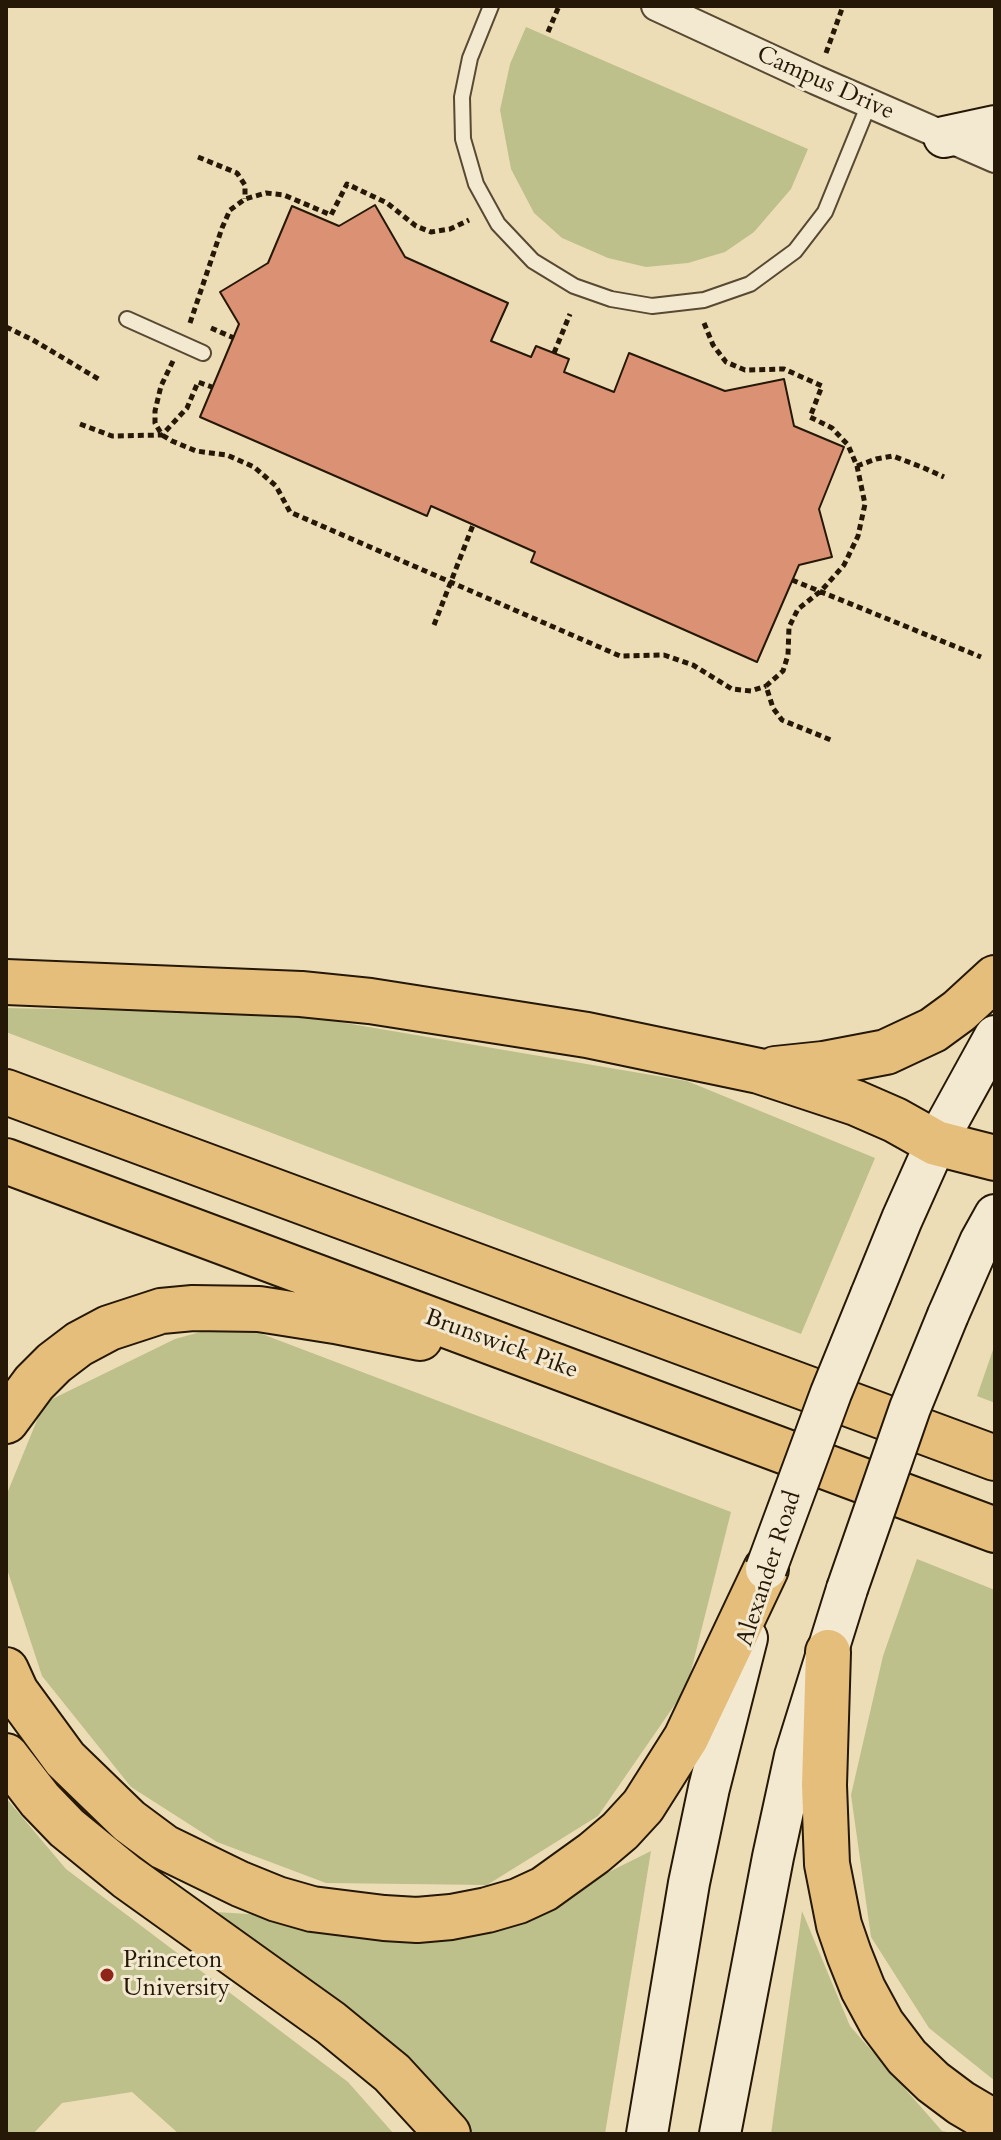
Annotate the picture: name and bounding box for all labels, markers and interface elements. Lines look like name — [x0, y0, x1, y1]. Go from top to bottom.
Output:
street label: Campus Drive — [752, 41, 898, 127]
street label: Brunswick Pike — [421, 1304, 581, 1386]
street label: Alexander Road — [731, 1488, 809, 1650]
place label: Princeton University — [123, 1947, 230, 2003]
marker: Princeton University — [98, 1966, 116, 1984]

